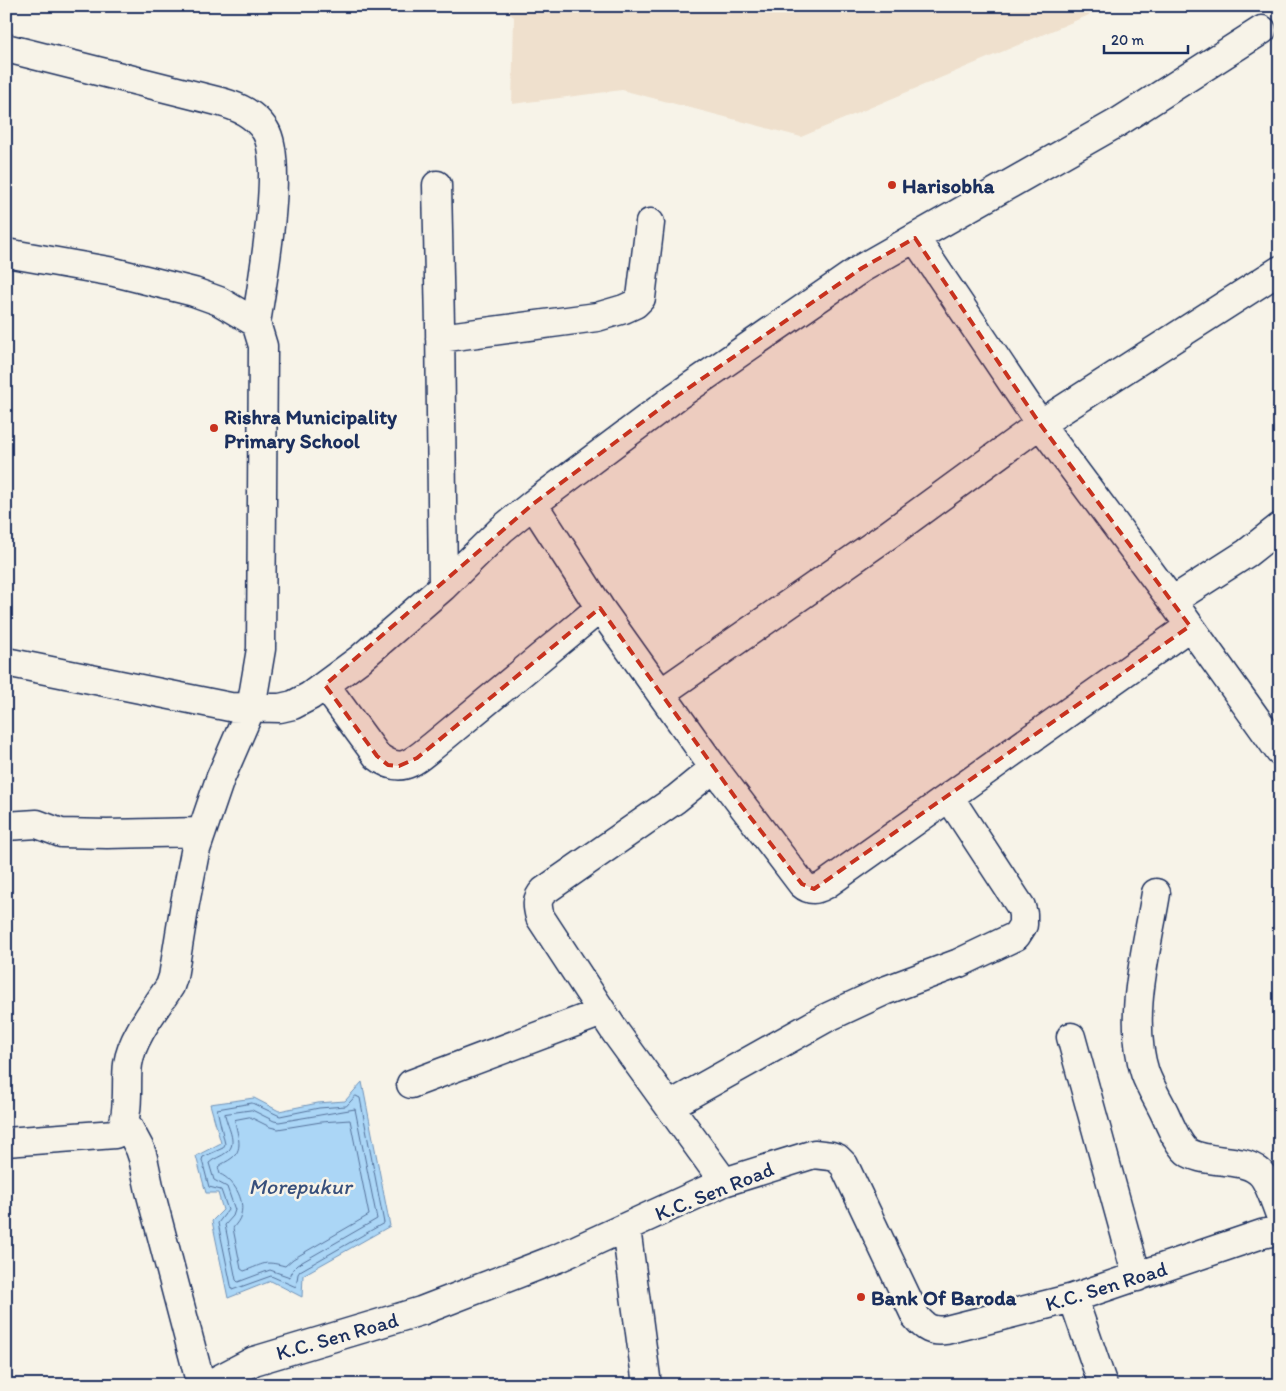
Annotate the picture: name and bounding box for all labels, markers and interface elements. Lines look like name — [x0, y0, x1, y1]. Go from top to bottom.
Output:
scale bar — [1104, 22, 1187, 54]
text: 20 m — [1111, 31, 1145, 49]
place label: Harisobha — [902, 173, 995, 198]
marker: Harisobha — [886, 179, 898, 191]
place label: Rishra Municipality Primary School — [224, 404, 398, 454]
marker: Rishra Municipality Primary School — [208, 422, 220, 434]
street label: K.C. Sen Road — [651, 1156, 777, 1226]
water label: Morepukur — [248, 1173, 354, 1200]
street label: K.C. Sen Road — [1042, 1256, 1170, 1316]
place label: Bank Of Baroda — [871, 1285, 1017, 1310]
marker: Bank Of Baroda — [855, 1291, 867, 1303]
street label: K.C. Sen Road — [273, 1307, 401, 1365]

